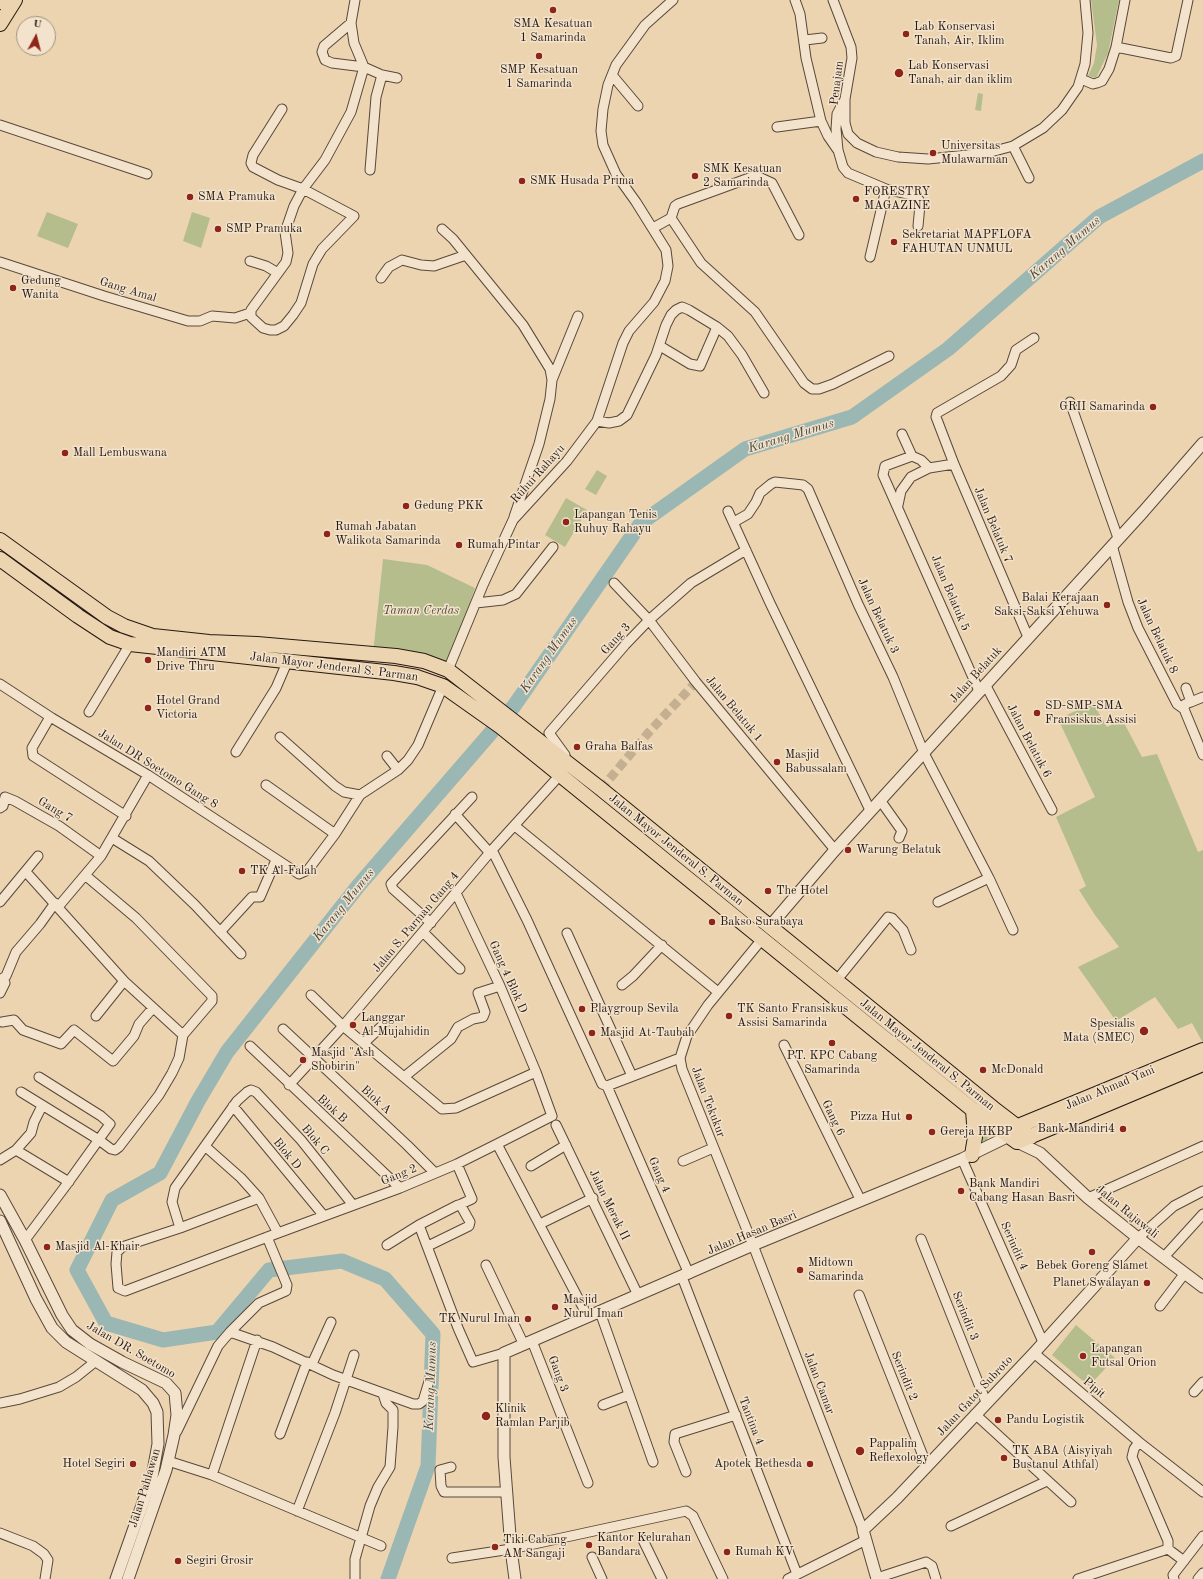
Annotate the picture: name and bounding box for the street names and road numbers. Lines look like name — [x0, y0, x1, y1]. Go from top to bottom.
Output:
street label: Penajam — [827, 60, 847, 106]
street label: Gang Amal — [98, 275, 158, 305]
street label: Ruhui Rahayu — [508, 442, 568, 506]
street label: Jalan Belatuk 7 — [970, 485, 1016, 565]
street label: Jalan Belatuk 5 — [927, 553, 973, 633]
street label: Jalan Belatuk 3 — [854, 576, 902, 656]
street label: Jalan Belatuk 8 — [1133, 596, 1181, 676]
street label: Gang 3 — [598, 620, 634, 658]
street label: Jalan Belatuk — [947, 644, 1005, 706]
street label: Jalan Mayor Jenderal S. Parman — [249, 650, 419, 684]
street label: Jalan Belatuk 1 — [702, 673, 766, 745]
street label: Jalan Belatuk 6 — [1003, 702, 1055, 780]
street label: Jalan DR Soetomo Gang 8 — [95, 726, 221, 812]
street label: Jalan Mayor Jenderal S. Parman — [606, 791, 746, 909]
street label: Gang 7 — [35, 794, 75, 826]
street label: Jalan S. Parman Gang 4 — [370, 869, 462, 975]
street label: Gang 4 Blok D — [486, 939, 530, 1015]
street label: Jalan Mayor Jenderal S. Parman — [857, 996, 997, 1114]
street label: Jalan Ahmad Yani — [1063, 1063, 1157, 1113]
street label: Jalan Tekukur — [688, 1064, 728, 1140]
street label: Blok A — [358, 1083, 394, 1117]
street label: Blok B — [314, 1092, 350, 1126]
street label: Gang 6 — [818, 1098, 848, 1138]
street label: Blok C — [298, 1122, 332, 1158]
street label: Blok D — [270, 1135, 304, 1173]
street label: Gang 4 — [645, 1155, 673, 1195]
street label: Gang 2 — [379, 1161, 419, 1189]
street label: Jalan Merak II — [586, 1167, 632, 1243]
street label: Jalan Rajawali — [1093, 1182, 1161, 1242]
street label: Jalan Hasan Basri — [705, 1208, 799, 1258]
street label: Serindit 4 — [997, 1219, 1031, 1273]
street label: Serindit 3 — [949, 1289, 981, 1343]
street label: Jalan DR. Soetomo — [84, 1319, 178, 1381]
street label: Serindit 2 — [888, 1349, 920, 1403]
street label: Jalan Camar — [800, 1350, 838, 1416]
street label: Jalan Gatot Subroto — [934, 1353, 1016, 1439]
street label: Gang 3 — [544, 1354, 572, 1394]
street label: Pipit — [1080, 1374, 1108, 1402]
street label: Tantina 4 — [735, 1395, 767, 1447]
street label: Jalan Pahlawan — [126, 1447, 164, 1529]

